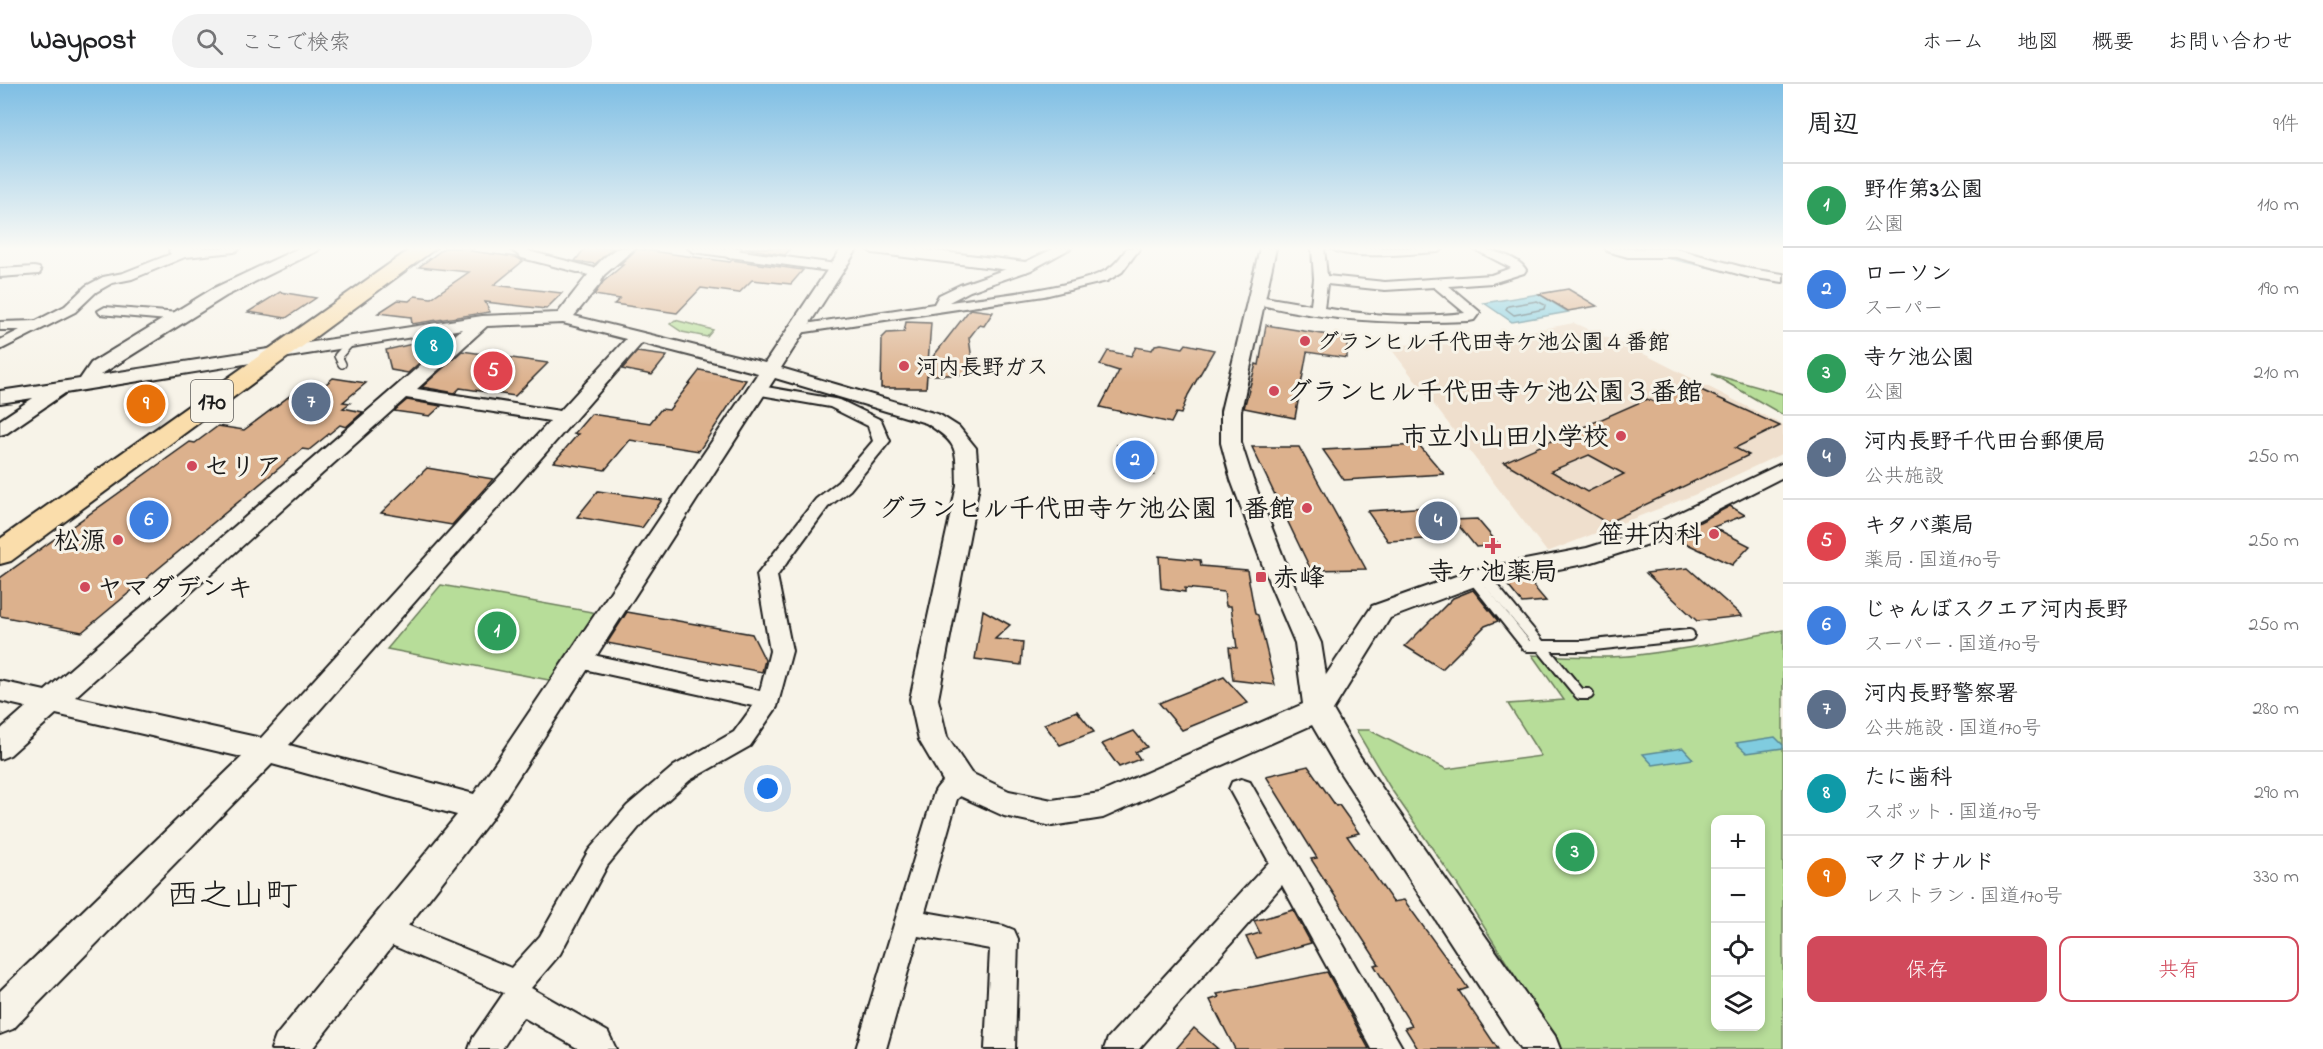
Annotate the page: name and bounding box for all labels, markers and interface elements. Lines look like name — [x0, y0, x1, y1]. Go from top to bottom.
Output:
search box — [172, 14, 592, 68]
text: Waypost — [30, 21, 136, 62]
icon: search — [193, 25, 226, 58]
text: ここで検索 — [241, 28, 351, 60]
text: ホーム — [1922, 28, 1984, 58]
text: 地図 — [2017, 28, 2059, 58]
text: 概要 — [2092, 28, 2134, 58]
text: お問い合わせ — [2167, 28, 2293, 58]
text: 周辺 — [1807, 107, 1859, 145]
text: 9件 — [2273, 111, 2299, 140]
text: 野作第3公園 — [1864, 175, 1983, 207]
text: 1 — [1823, 191, 1830, 220]
text: 110 m — [2257, 191, 2299, 220]
text: 公園 — [1864, 211, 1904, 240]
text: ローソン — [1864, 259, 1952, 291]
text: 2 — [1822, 275, 1831, 304]
text: 190 m — [2257, 275, 2299, 304]
text: スーパー — [1864, 295, 1943, 324]
pin: 8 — [414, 324, 454, 368]
place label: グランヒル千代田寺ケ池公園４番館 — [1317, 328, 1669, 360]
marker: グランヒル千代田寺ケ池公園４番館 — [1298, 334, 1312, 348]
text: 寺ケ池公園 — [1864, 343, 1974, 375]
pin: 5 — [474, 348, 512, 394]
place label: 河内長野ガス — [916, 353, 1048, 385]
marker: 河内長野ガス — [897, 359, 911, 373]
text: 3 — [1822, 359, 1831, 388]
text: 210 m — [2254, 359, 2299, 388]
place label: グランヒル千代田寺ケ池公園３番館 — [1286, 375, 1703, 413]
text: 公園 — [1864, 379, 1904, 408]
road number: 170 — [191, 380, 233, 422]
pin: 7 — [292, 380, 330, 424]
pin: 9 — [126, 382, 166, 426]
marker: グランヒル千代田寺ケ池公園３番館 — [1267, 384, 1281, 398]
place label: 市立小山田小学校 — [1401, 420, 1609, 458]
text: 河内長野千代田台郵便局 — [1864, 427, 2106, 459]
marker: 市立小山田小学校 — [1614, 429, 1628, 443]
pin: 2 — [1116, 438, 1154, 482]
text: 4 — [1822, 443, 1831, 472]
text: 250 m — [2248, 443, 2299, 472]
place label: セリア — [204, 450, 282, 488]
marker: セリア — [185, 459, 199, 473]
text: 公共施設 — [1864, 463, 1944, 492]
place label: グランヒル千代田寺ケ池公園１番館 — [878, 492, 1295, 530]
pin: 6 — [130, 498, 168, 542]
pin: 4 — [1418, 498, 1458, 544]
marker: グランヒル千代田寺ケ池公園１番館 — [1300, 501, 1314, 515]
text: キタバ薬局 — [1864, 511, 1974, 543]
place label: 笹井内科 — [1598, 518, 1702, 556]
place label: 松源 — [54, 524, 106, 562]
marker: 笹井内科 — [1707, 527, 1721, 541]
text: 5 — [1821, 527, 1832, 556]
text: 250 m — [2248, 527, 2299, 556]
marker: 松源 — [111, 533, 125, 547]
marker: 寺ヶ池薬局 — [1486, 539, 1500, 553]
text: 薬局 · 国道170号 — [1864, 547, 2002, 576]
place label: 寺ヶ池薬局 — [1428, 555, 1558, 593]
place label: 赤峰 — [1273, 561, 1325, 599]
marker: 赤峰 — [1254, 570, 1268, 584]
place label: ヤマダデンキ — [97, 571, 253, 609]
marker: ヤマダデンキ — [78, 580, 92, 594]
text: じゃんぼスクエア河内長野 — [1864, 595, 2128, 627]
pin: 1 — [478, 608, 516, 654]
text: 6 — [1822, 611, 1831, 640]
text: 250 m — [2248, 611, 2299, 640]
text: スーパー · 国道170号 — [1864, 631, 2041, 660]
text: 河内長野警察署 — [1864, 679, 2018, 711]
text: 7 — [1822, 695, 1831, 724]
text: 280 m — [2252, 695, 2299, 724]
text: 公共施設 · 国道170号 — [1864, 715, 2042, 744]
text: たに歯科 — [1864, 763, 1952, 795]
your location — [753, 774, 782, 803]
text: 8 — [1823, 779, 1830, 808]
text: 290 m — [2254, 779, 2299, 808]
text: スポット · 国道170号 — [1864, 799, 2042, 828]
map controls — [1711, 815, 1765, 1031]
button: + — [1711, 815, 1765, 869]
pin: 3 — [1556, 830, 1594, 874]
text: マクドナルド — [1864, 847, 1995, 879]
text: 9 — [1823, 863, 1830, 892]
text: 330 m — [2253, 863, 2299, 892]
button: − — [1711, 869, 1765, 923]
district label: 西之山町 — [166, 873, 298, 921]
text: レストラン · 国道170号 — [1864, 883, 2063, 912]
button: locate — [1711, 923, 1765, 977]
button: 保存 — [1807, 936, 2047, 1002]
button: 共有 — [2059, 936, 2299, 1002]
button: layers — [1711, 977, 1765, 1031]

